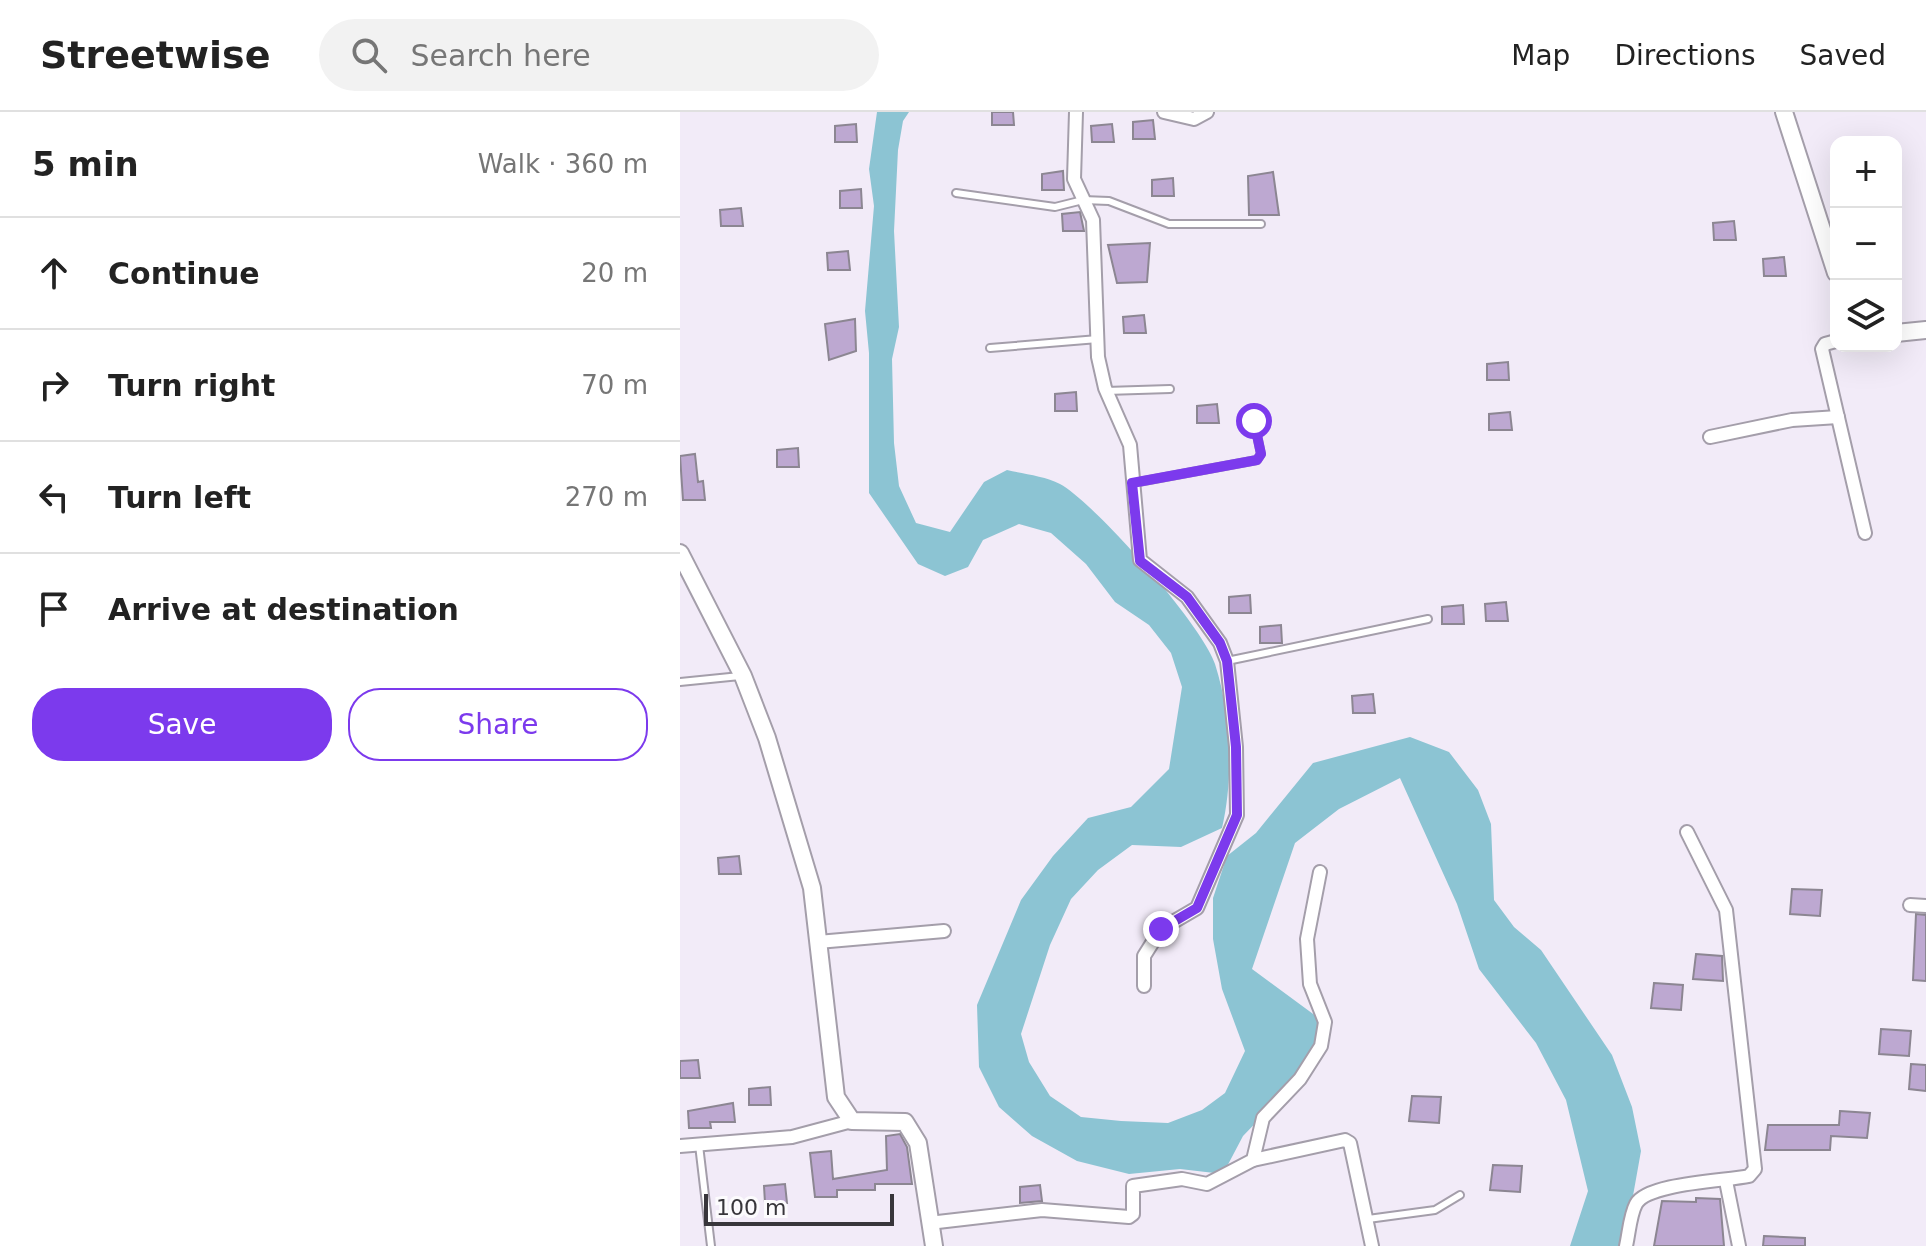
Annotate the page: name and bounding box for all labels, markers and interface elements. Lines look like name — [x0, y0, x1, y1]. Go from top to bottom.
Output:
search box — [319, 19, 879, 91]
text: Streetwise — [40, 33, 271, 77]
icon: search — [347, 33, 391, 77]
text: Search here — [411, 38, 591, 73]
text: Map — [1511, 39, 1570, 72]
text: Directions — [1614, 39, 1755, 72]
text: Saved — [1799, 39, 1886, 72]
map controls — [1830, 136, 1902, 352]
button: + — [1830, 136, 1902, 208]
text: 5 min — [32, 144, 139, 184]
text: Walk · 360 m — [478, 149, 648, 179]
button: − — [1830, 208, 1902, 280]
icon: ahead — [32, 251, 76, 295]
text: Continue — [108, 256, 260, 291]
text: 20 m — [581, 258, 648, 288]
button: layers — [1830, 280, 1902, 352]
icon: right — [32, 363, 76, 407]
text: Turn right — [108, 368, 275, 403]
text: 70 m — [581, 370, 648, 400]
route start — [1236, 403, 1272, 439]
icon: left — [32, 475, 76, 519]
text: Turn left — [108, 480, 251, 515]
text: 270 m — [565, 482, 648, 512]
icon: arrive — [32, 587, 76, 631]
text: Arrive at destination — [108, 592, 459, 627]
button: Save — [32, 688, 332, 761]
button: Share — [348, 688, 648, 761]
route end — [1143, 911, 1179, 947]
scale bar — [704, 1190, 894, 1226]
text: 100 m — [716, 1195, 786, 1220]

